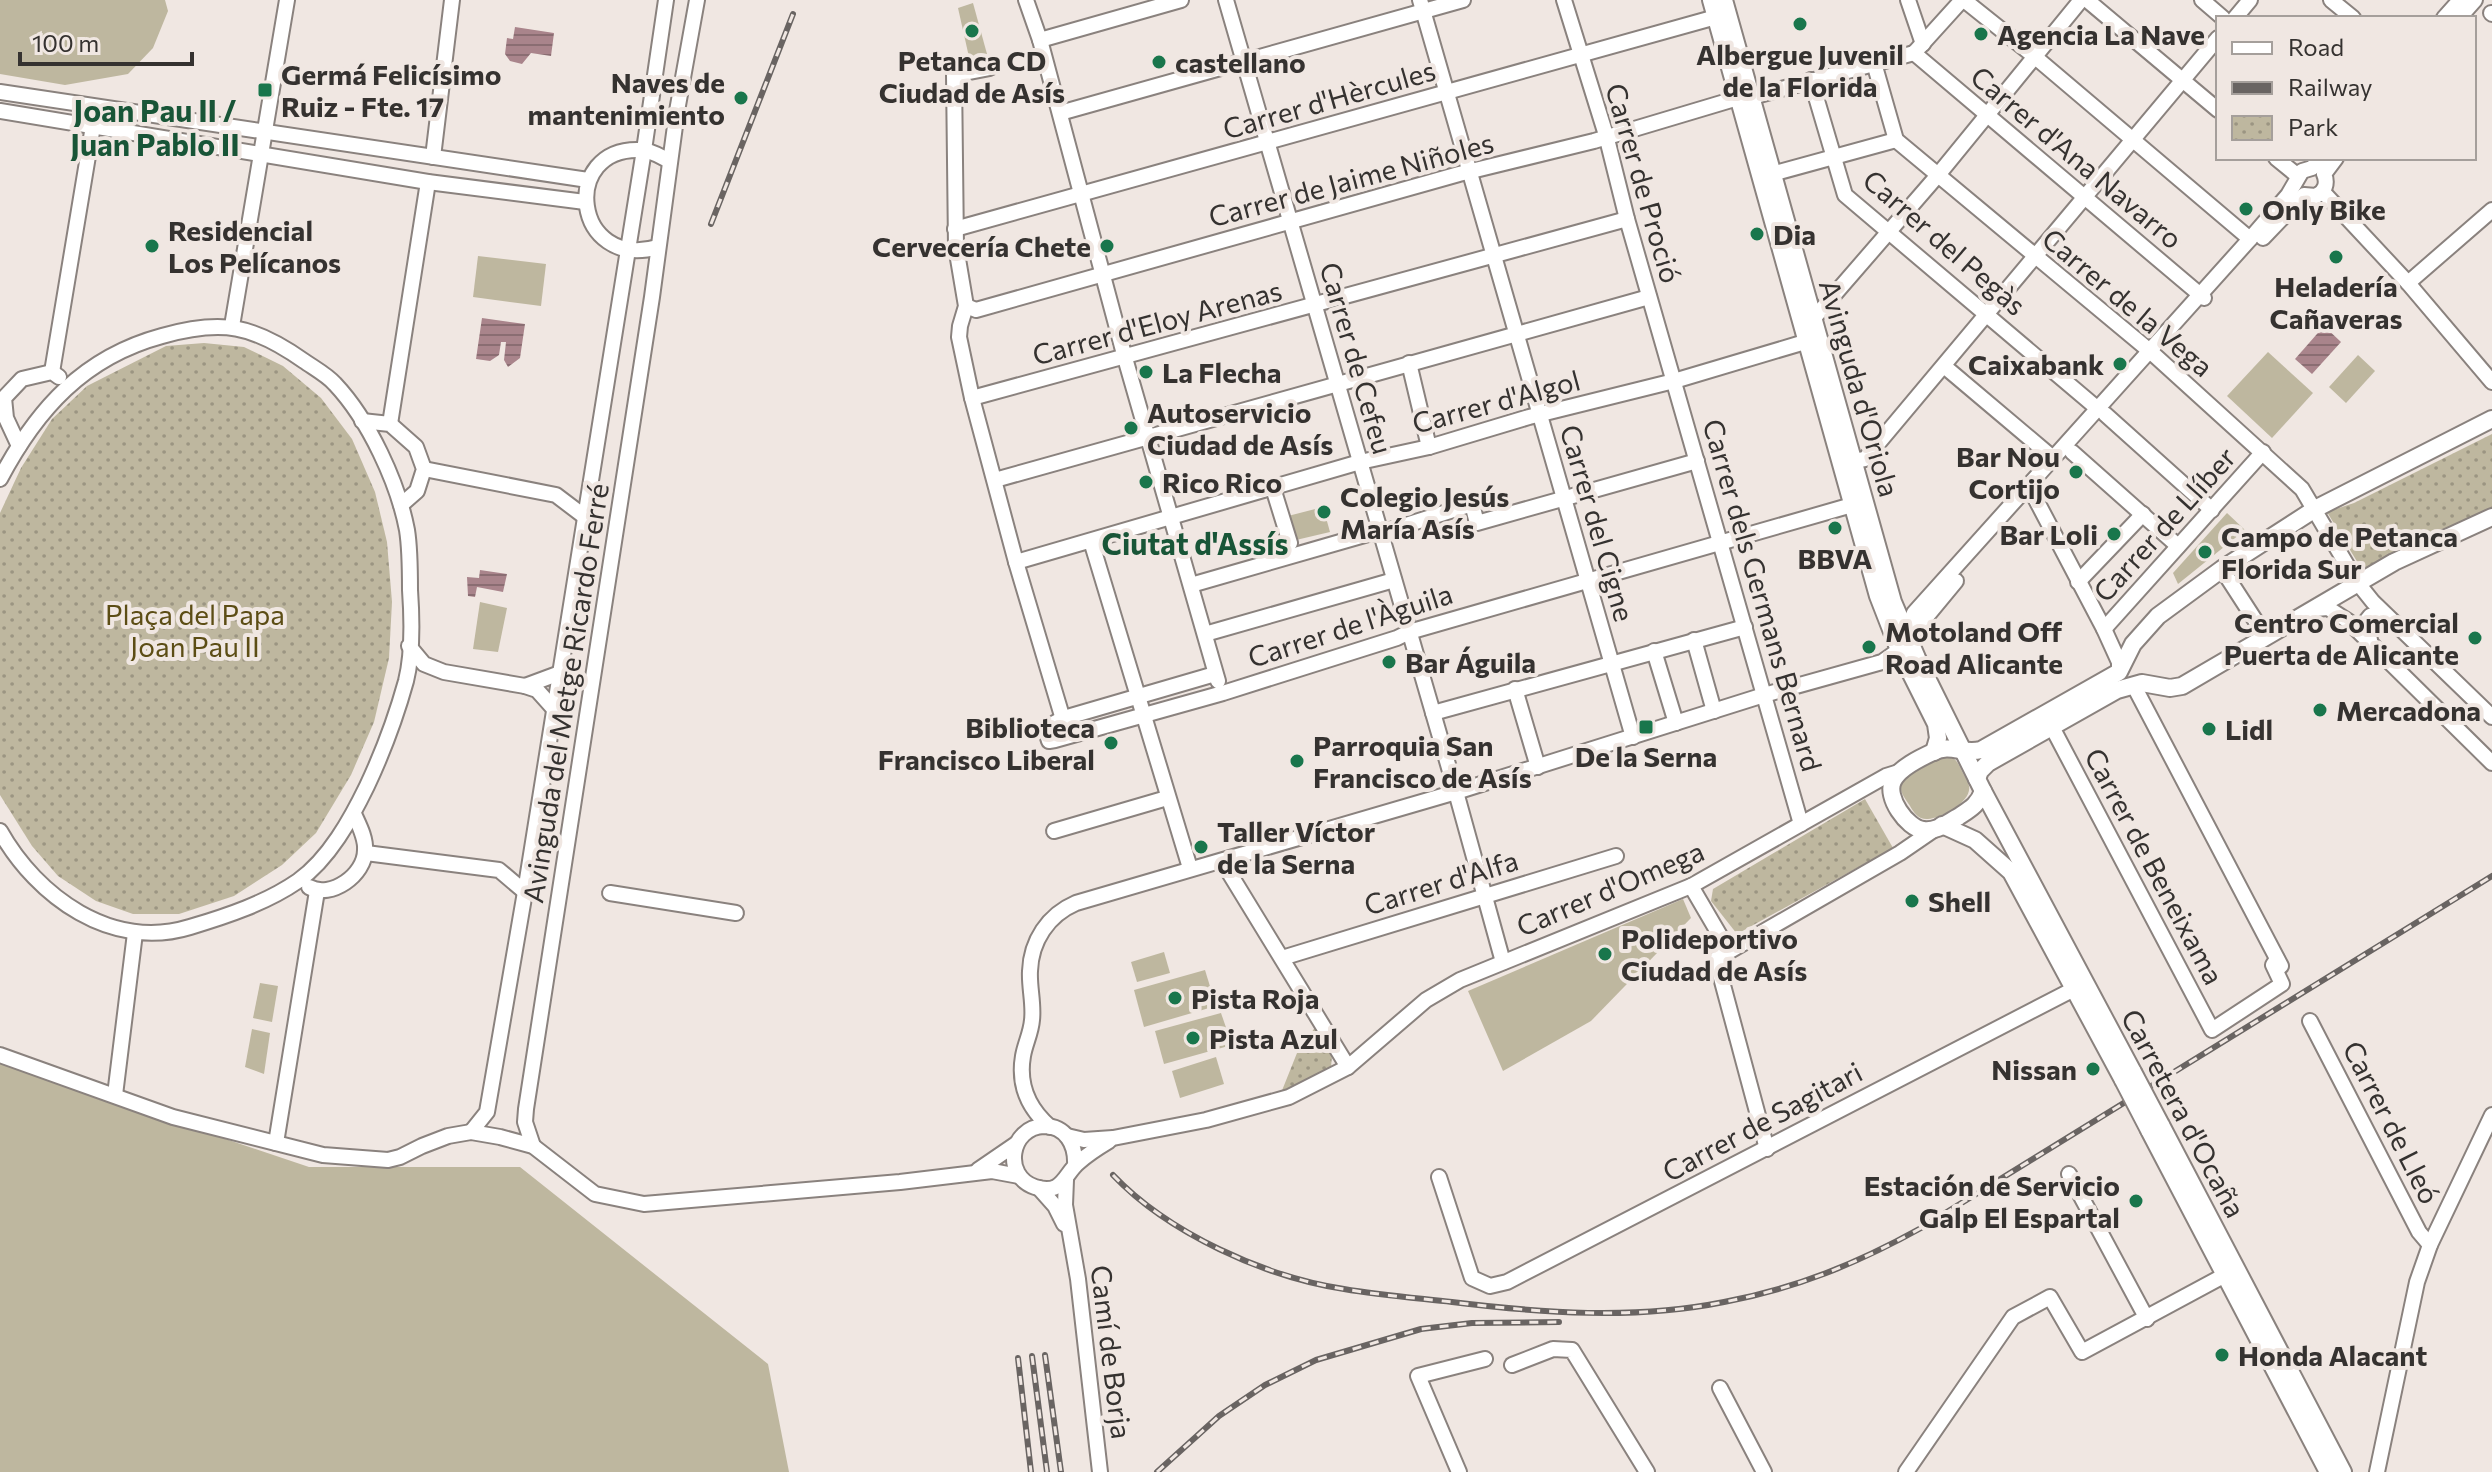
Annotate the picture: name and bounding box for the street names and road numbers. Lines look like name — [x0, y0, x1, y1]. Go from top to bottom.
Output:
street label: Carrer d'Hèrcules — [1219, 52, 1439, 146]
street label: Carrer d'Ana Navarro — [1964, 59, 2190, 255]
street label: Carrer de Proció — [1599, 79, 1689, 287]
street label: Carrer de Jaime Niñoles — [1205, 125, 1497, 233]
street label: Carrer del Pegàs — [1857, 162, 2033, 322]
street label: Carrer de la Vega — [2036, 221, 2220, 383]
street label: Carrer de Cefeu — [1313, 258, 1401, 458]
street label: Carrer d'Eloy Arenas — [1029, 272, 1285, 372]
street label: Avinguda d'Oriola — [1813, 275, 1907, 501]
street label: Carrer d'Algol — [1408, 362, 1584, 440]
street label: Carrer dels Germans Bernard — [1696, 415, 1830, 775]
street label: Carrer del Cigne — [1554, 421, 1642, 625]
street label: Carrer de Llíber — [2086, 440, 2242, 608]
street label: Avinguda del Metge Ricardo Ferré — [515, 481, 615, 905]
street label: Carrer de l'Àguila — [1243, 576, 1457, 674]
street label: Carrer de Beneixama — [2078, 742, 2232, 990]
street label: Carrer d'Omega — [1511, 833, 1709, 943]
street label: Carrer d'Alfa — [1360, 842, 1522, 922]
street label: Carretera d'Ocaña — [2115, 1003, 2253, 1223]
street label: Carrer de Lleó — [2336, 1035, 2448, 1209]
street label: Carrer de Sagitari — [1656, 1054, 1868, 1188]
street label: Camí de Borja — [1084, 1263, 1140, 1441]

